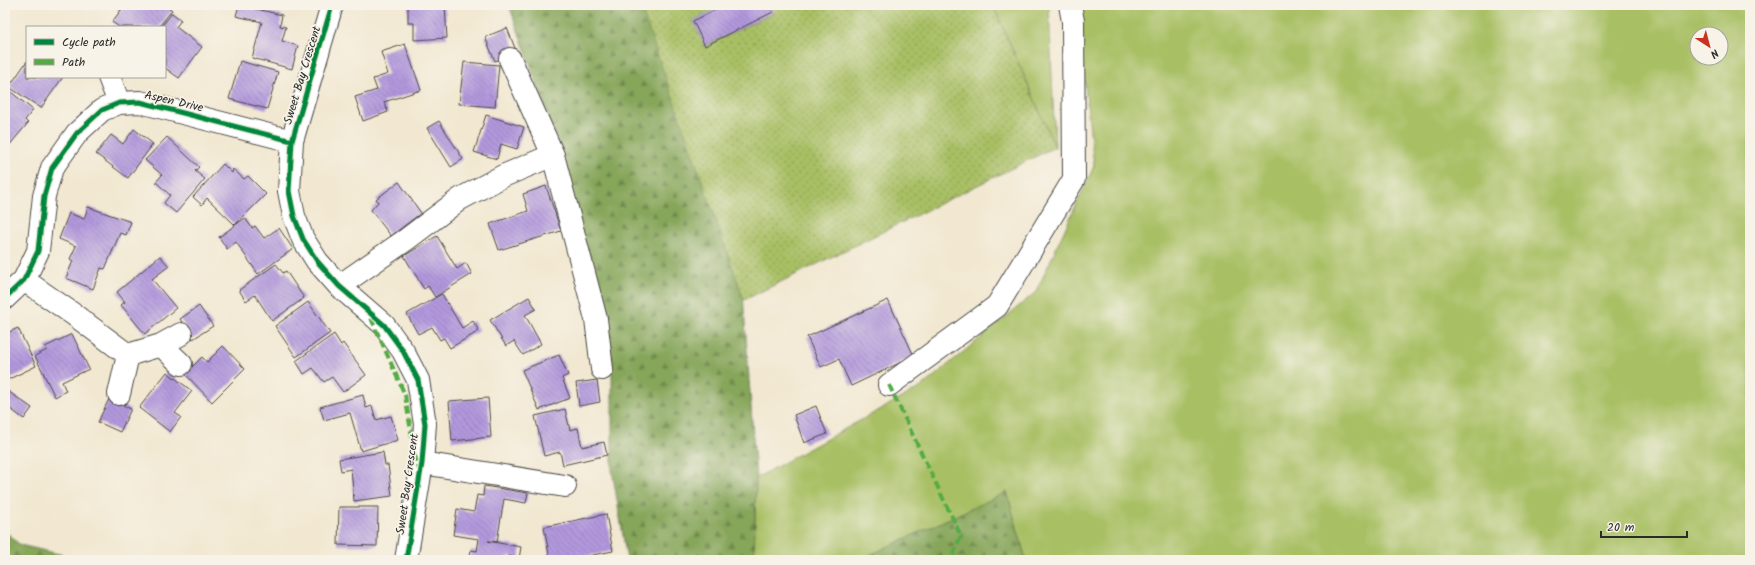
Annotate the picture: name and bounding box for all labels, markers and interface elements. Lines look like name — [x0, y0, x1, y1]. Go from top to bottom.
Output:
street label: Sweet Bay Crescent — [279, 23, 327, 127]
legend — [26, 26, 166, 78]
north arrow — [1689, 26, 1729, 66]
text: Cycle path — [62, 33, 116, 52]
text: N — [1706, 44, 1722, 63]
text: Path — [62, 53, 85, 72]
street label: Aspen Drive — [143, 86, 206, 118]
street label: Sweet Bay Crescent — [391, 432, 424, 536]
scale bar — [1601, 513, 1687, 539]
text: 20 m — [1607, 518, 1635, 537]

